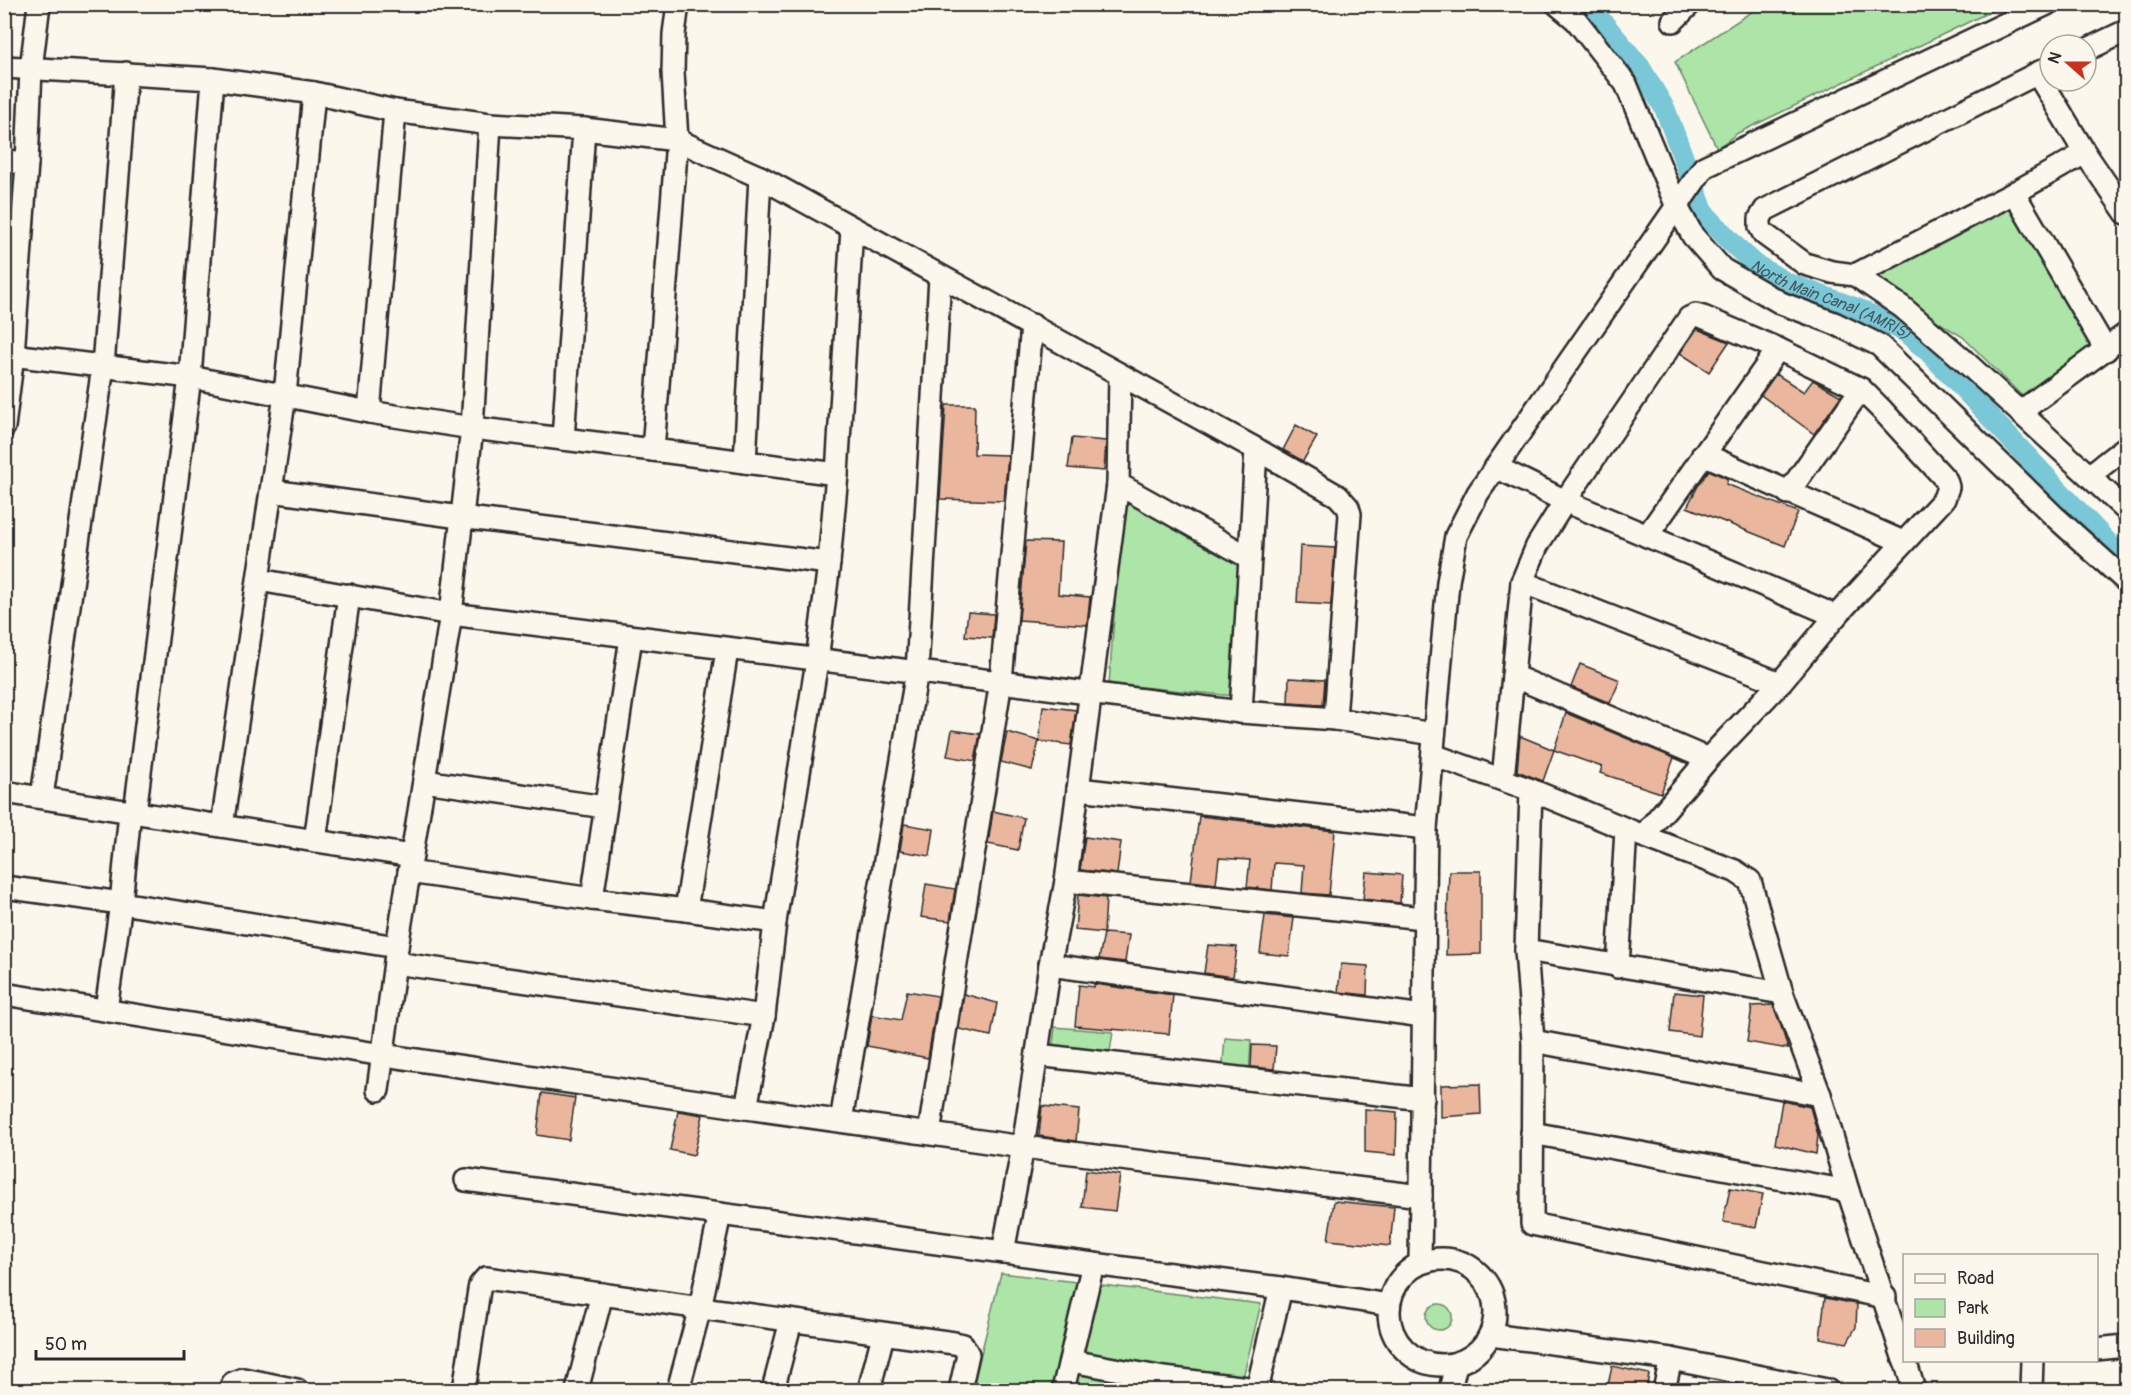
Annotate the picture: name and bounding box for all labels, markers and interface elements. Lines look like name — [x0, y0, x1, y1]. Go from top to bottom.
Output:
north arrow — [2038, 33, 2098, 93]
text: N — [2044, 49, 2066, 67]
water label: North Main Canal (AMRIS) — [1747, 255, 1916, 344]
legend — [1903, 1254, 2098, 1362]
text: Road — [1957, 1267, 1994, 1290]
text: Park — [1957, 1297, 1989, 1320]
scale bar — [36, 1323, 184, 1361]
text: Building — [1957, 1327, 2015, 1350]
text: 50 m — [45, 1333, 87, 1356]

